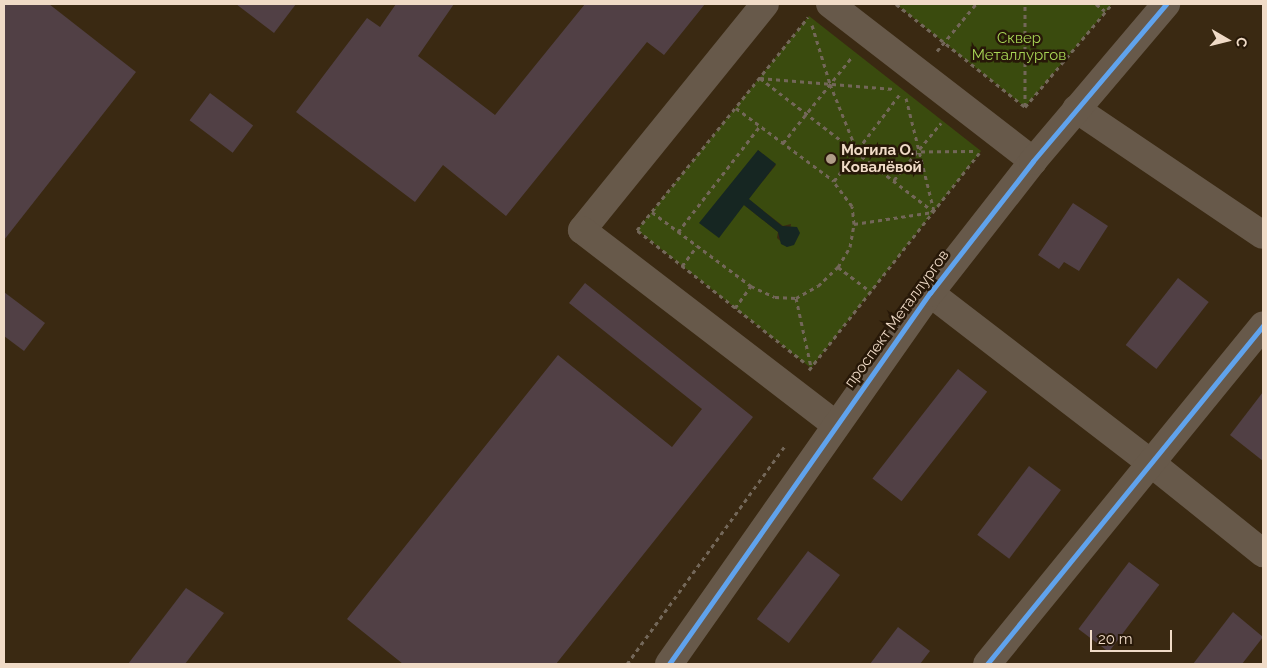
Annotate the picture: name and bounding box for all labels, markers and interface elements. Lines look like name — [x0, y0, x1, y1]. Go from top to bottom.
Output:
north arrow — [1202, 15, 1252, 65]
park label: Сквер Металлургов — [972, 29, 1066, 64]
text: С — [1233, 36, 1250, 48]
place label: Могила О. Ковалёвой — [841, 141, 922, 176]
marker: Могила О. Ковалёвой — [825, 153, 837, 165]
street label: проспект Металлургов — [841, 247, 953, 391]
scale bar — [1092, 620, 1174, 652]
text: 20 m — [1098, 630, 1133, 648]

